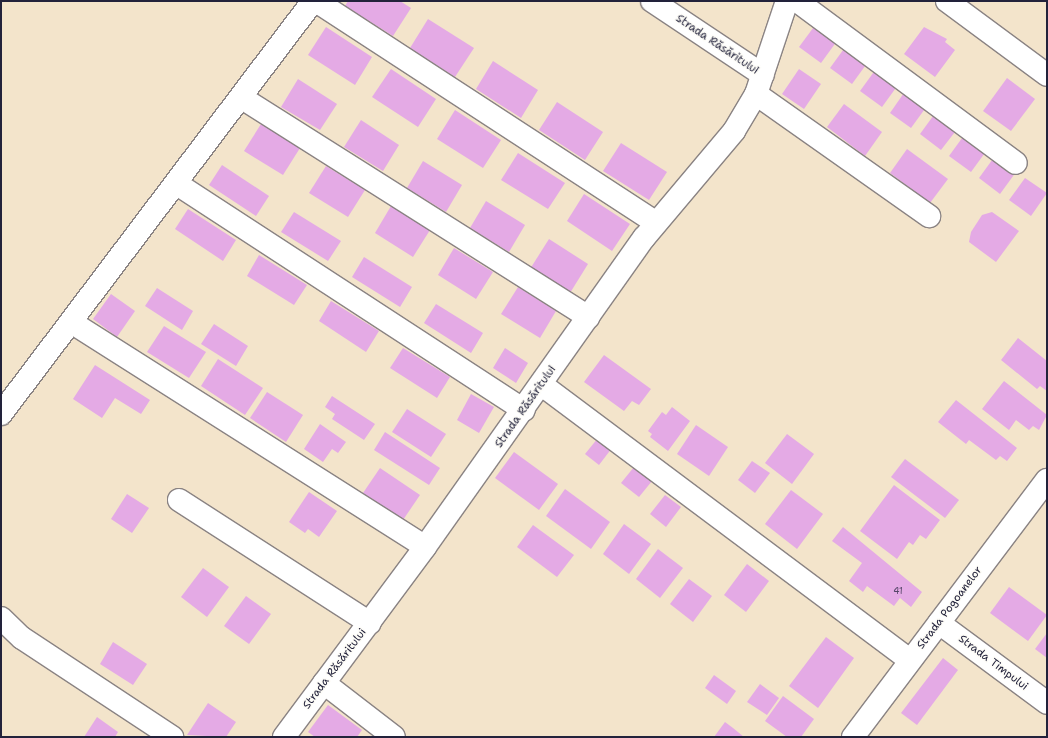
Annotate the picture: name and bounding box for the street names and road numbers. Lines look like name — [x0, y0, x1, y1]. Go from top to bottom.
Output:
street label: Strada Răsăritului — [673, 12, 761, 78]
street label: Strada Răsăritului — [493, 363, 559, 451]
street label: Strada Pogoanelor — [915, 564, 985, 652]
street label: Strada Răsăritului — [301, 626, 369, 712]
street label: Strada Timpului — [956, 633, 1030, 693]

